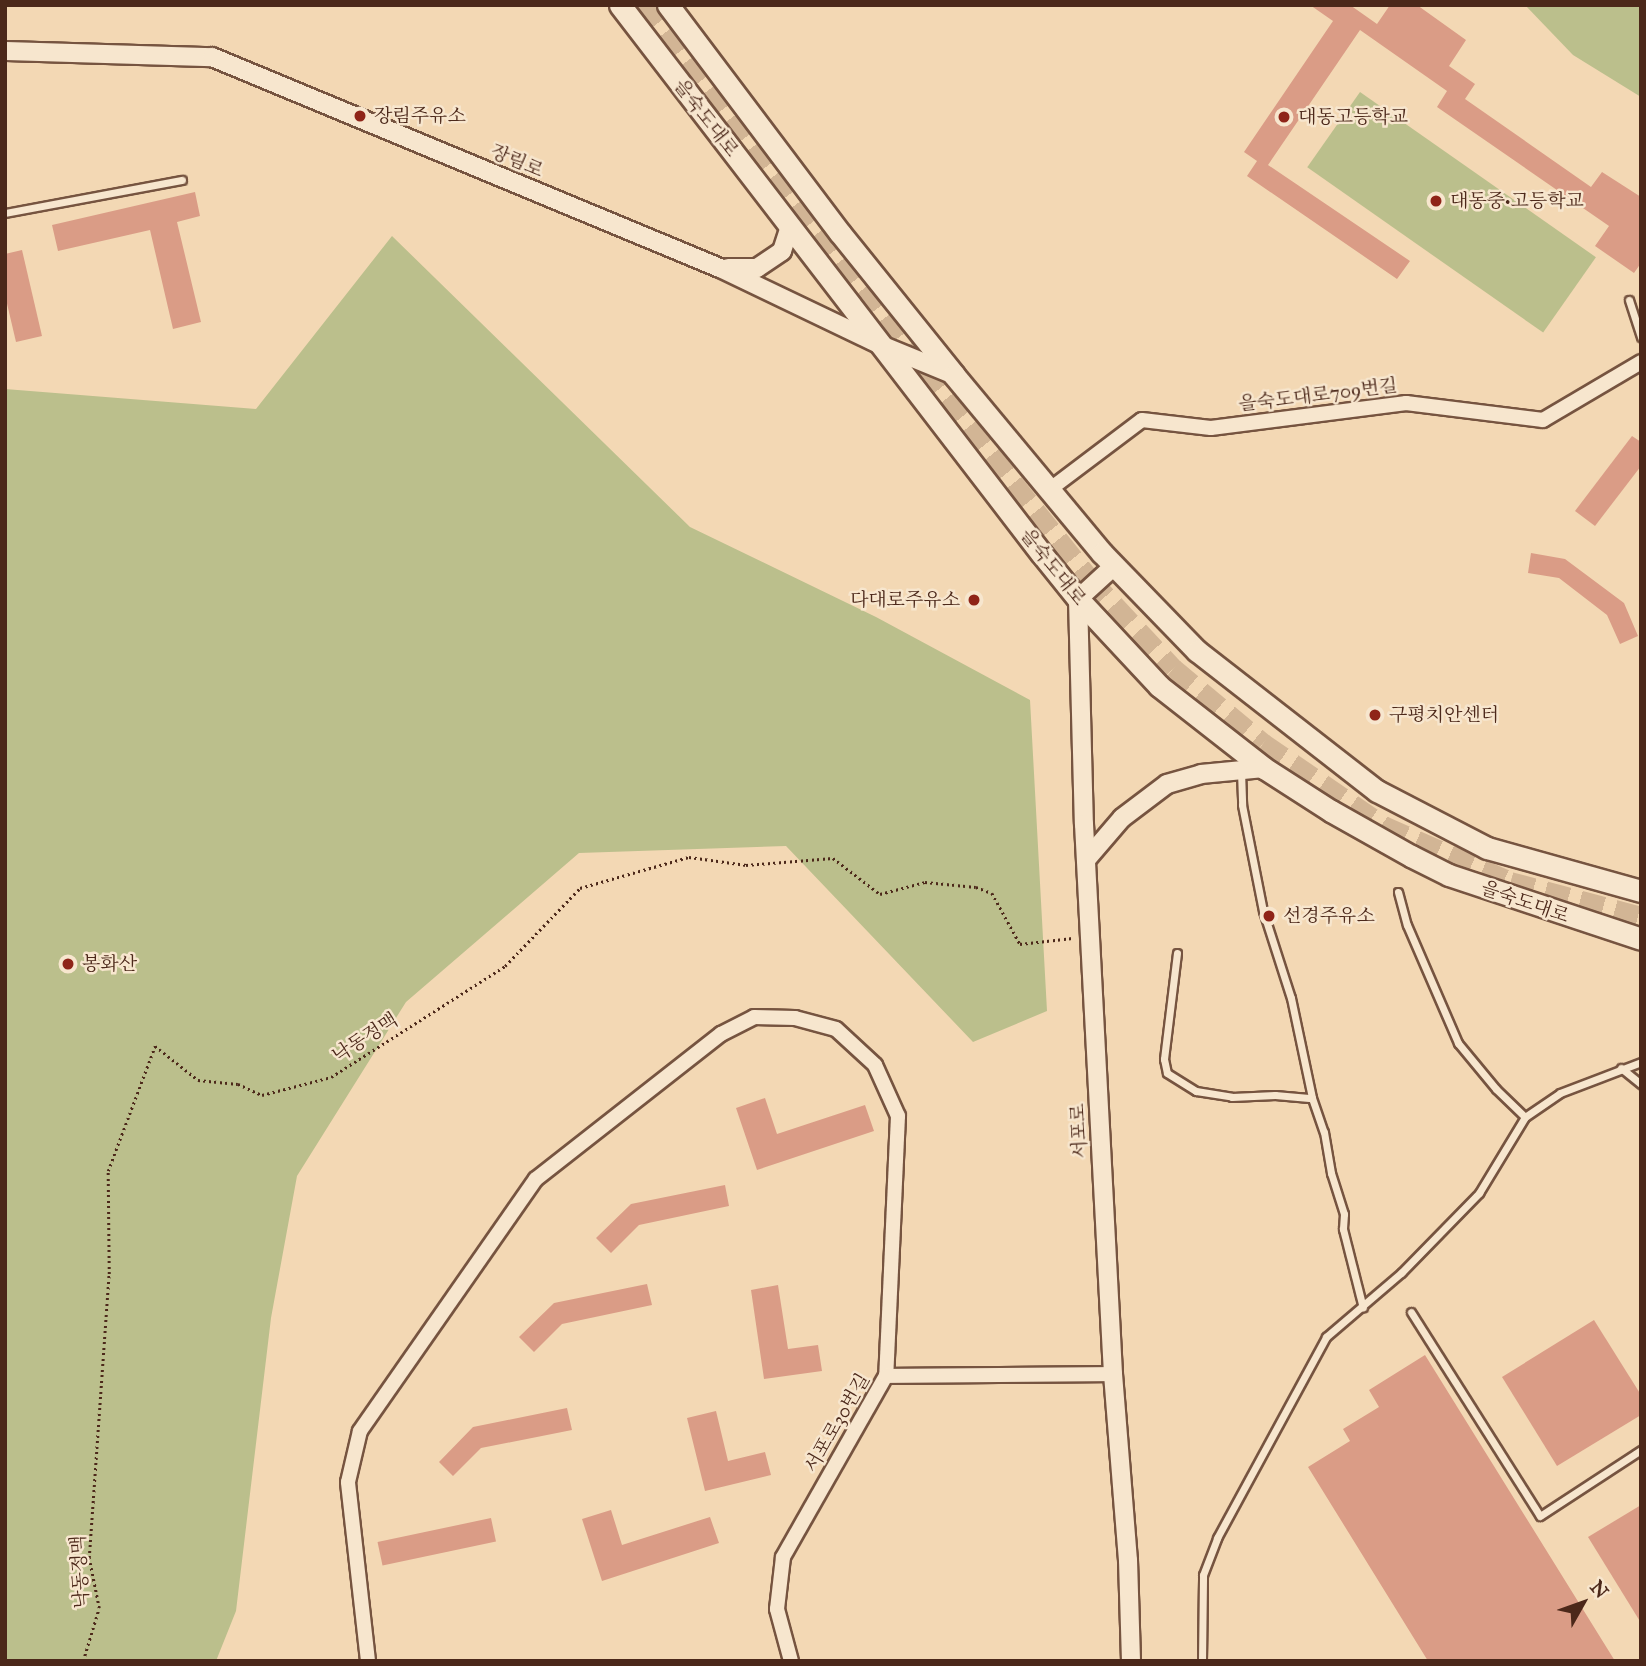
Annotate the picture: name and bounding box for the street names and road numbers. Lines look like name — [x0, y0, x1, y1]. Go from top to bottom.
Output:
street label: 을숙도대로 — [669, 75, 743, 161]
street label: 장림로 — [487, 140, 547, 182]
street label: 을숙도대로709번길 — [1237, 374, 1399, 416]
street label: 을숙도대로 — [1015, 524, 1091, 610]
street label: 을숙도대로 — [1478, 876, 1572, 928]
street label: 낙동정맥 — [328, 1008, 402, 1068]
street label: 서포로 — [1066, 1103, 1092, 1159]
street label: 서포로30번길 — [800, 1369, 874, 1477]
street label: 낙동정맥 — [67, 1535, 93, 1609]

